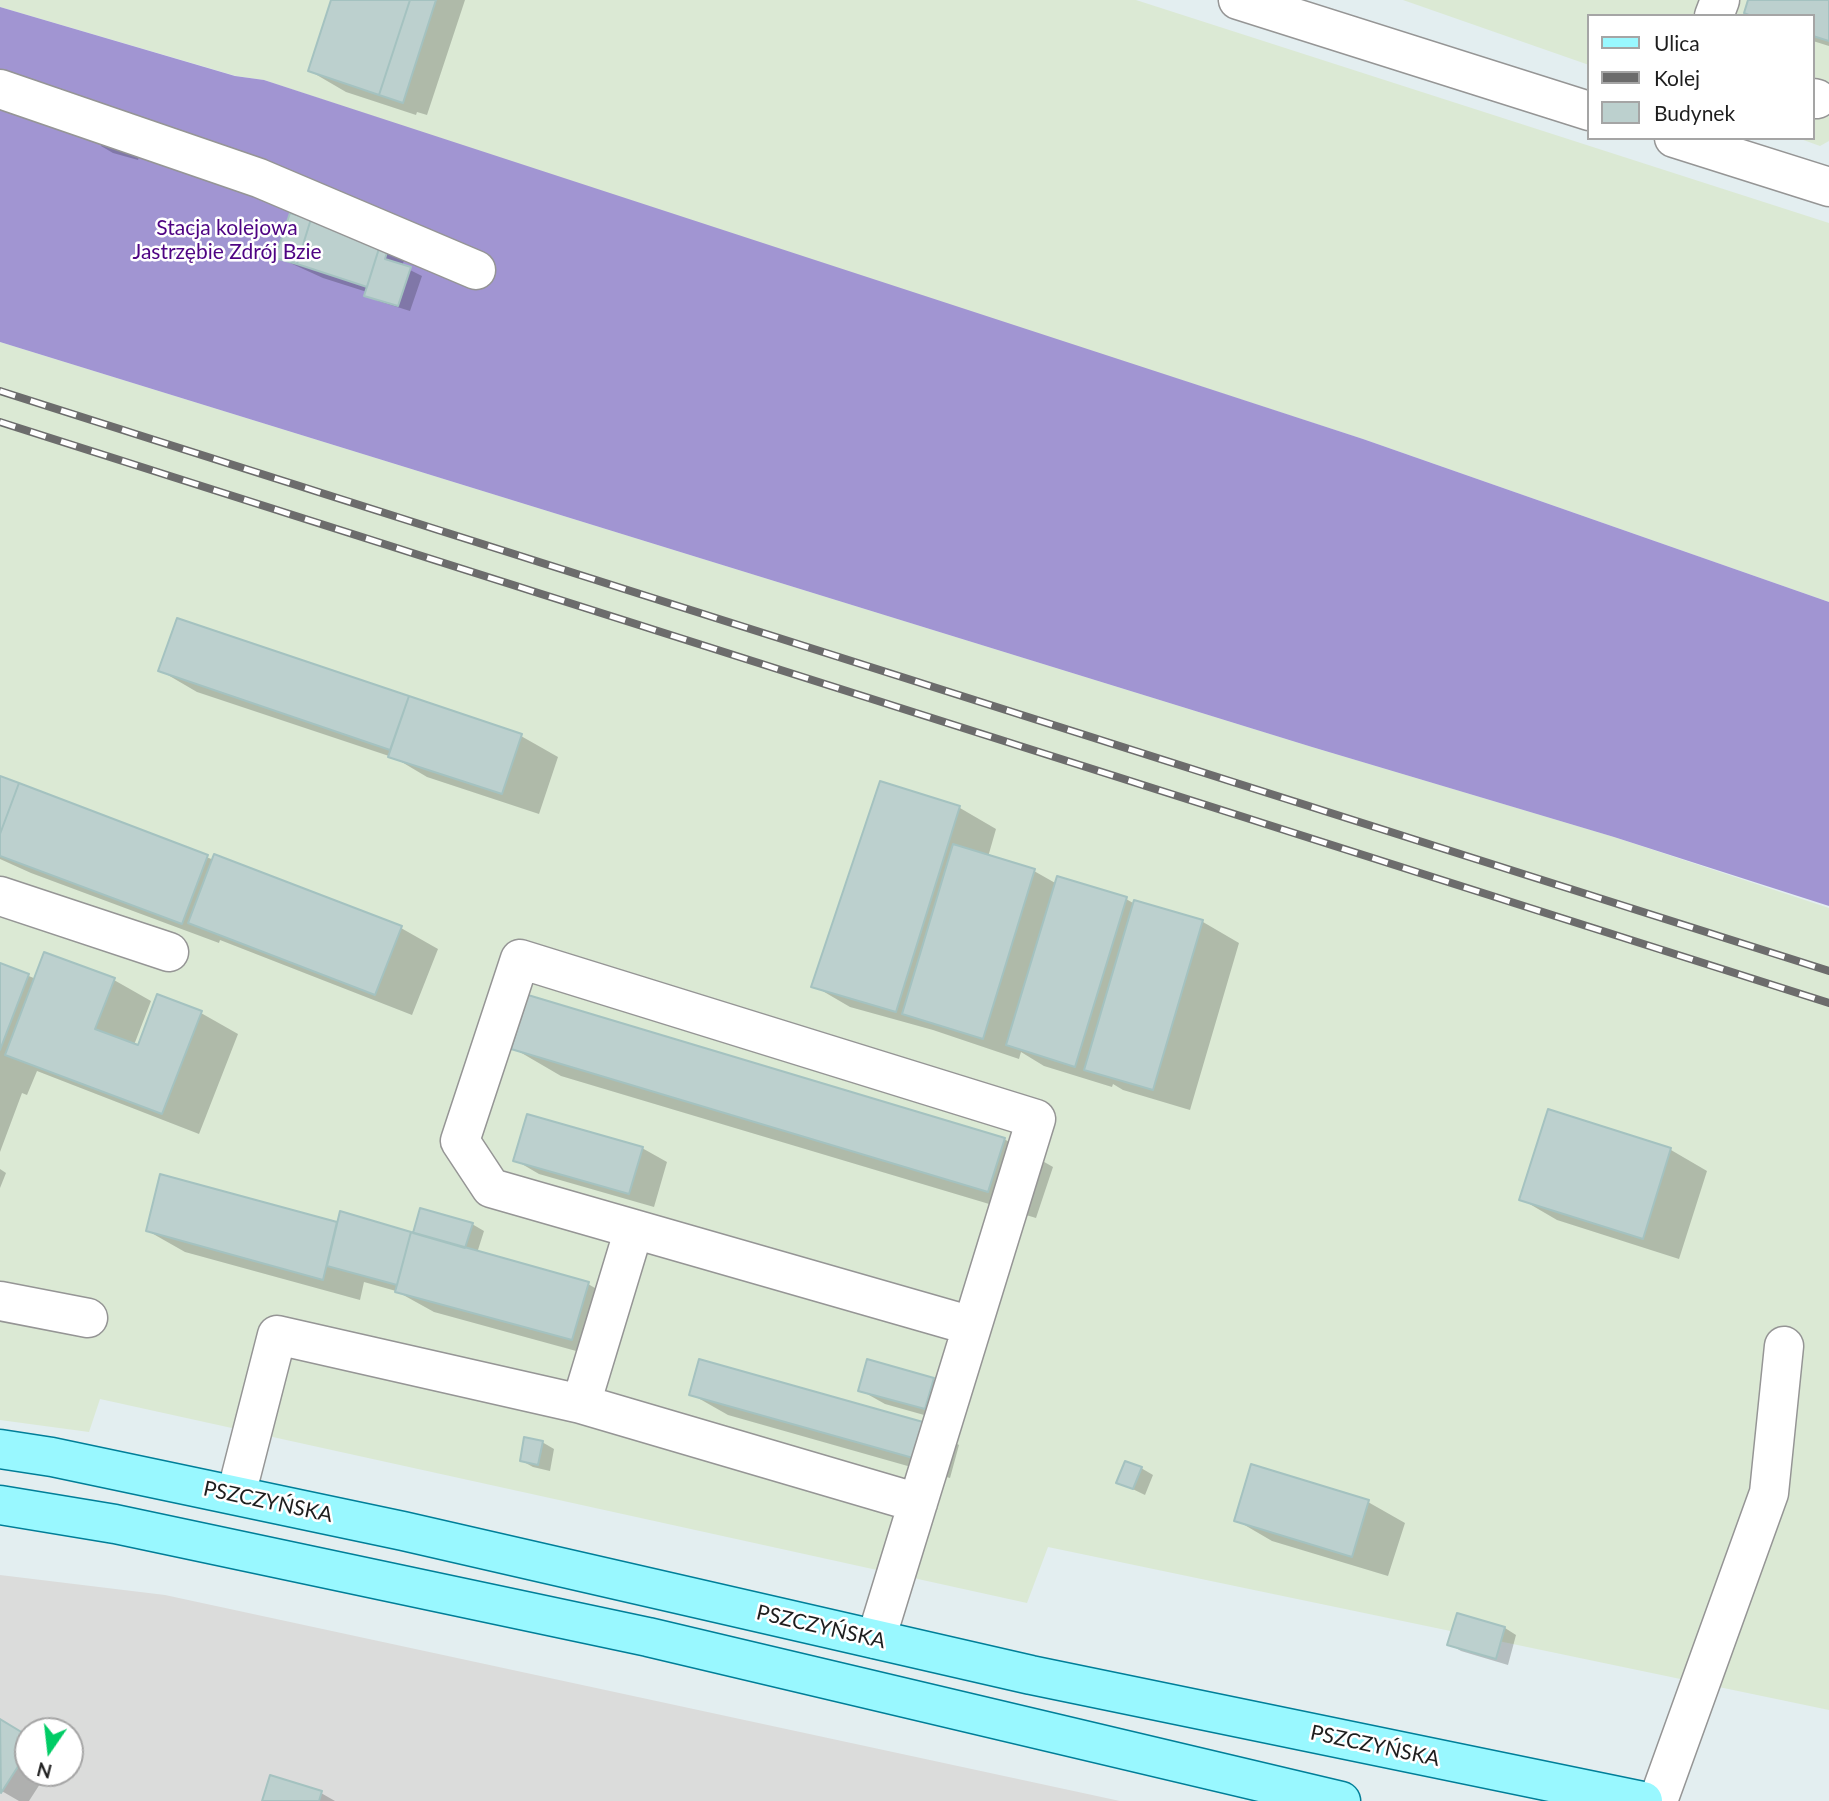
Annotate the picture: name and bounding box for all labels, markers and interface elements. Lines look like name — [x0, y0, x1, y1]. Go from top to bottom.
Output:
legend — [1588, 14, 1815, 140]
text: Ulica — [1654, 30, 1700, 55]
text: Kolej — [1654, 65, 1700, 90]
text: Budynek — [1654, 100, 1735, 125]
park label: Stacja kolejowa Jastrzębie Zdrój Bzie — [132, 215, 322, 265]
street label: PSZCZYŃSKA — [201, 1476, 335, 1528]
street label: PSZCZYŃSKA — [754, 1600, 888, 1654]
north arrow — [14, 1717, 84, 1787]
street label: PSZCZYŃSKA — [1308, 1720, 1442, 1772]
text: N — [34, 1758, 54, 1784]

